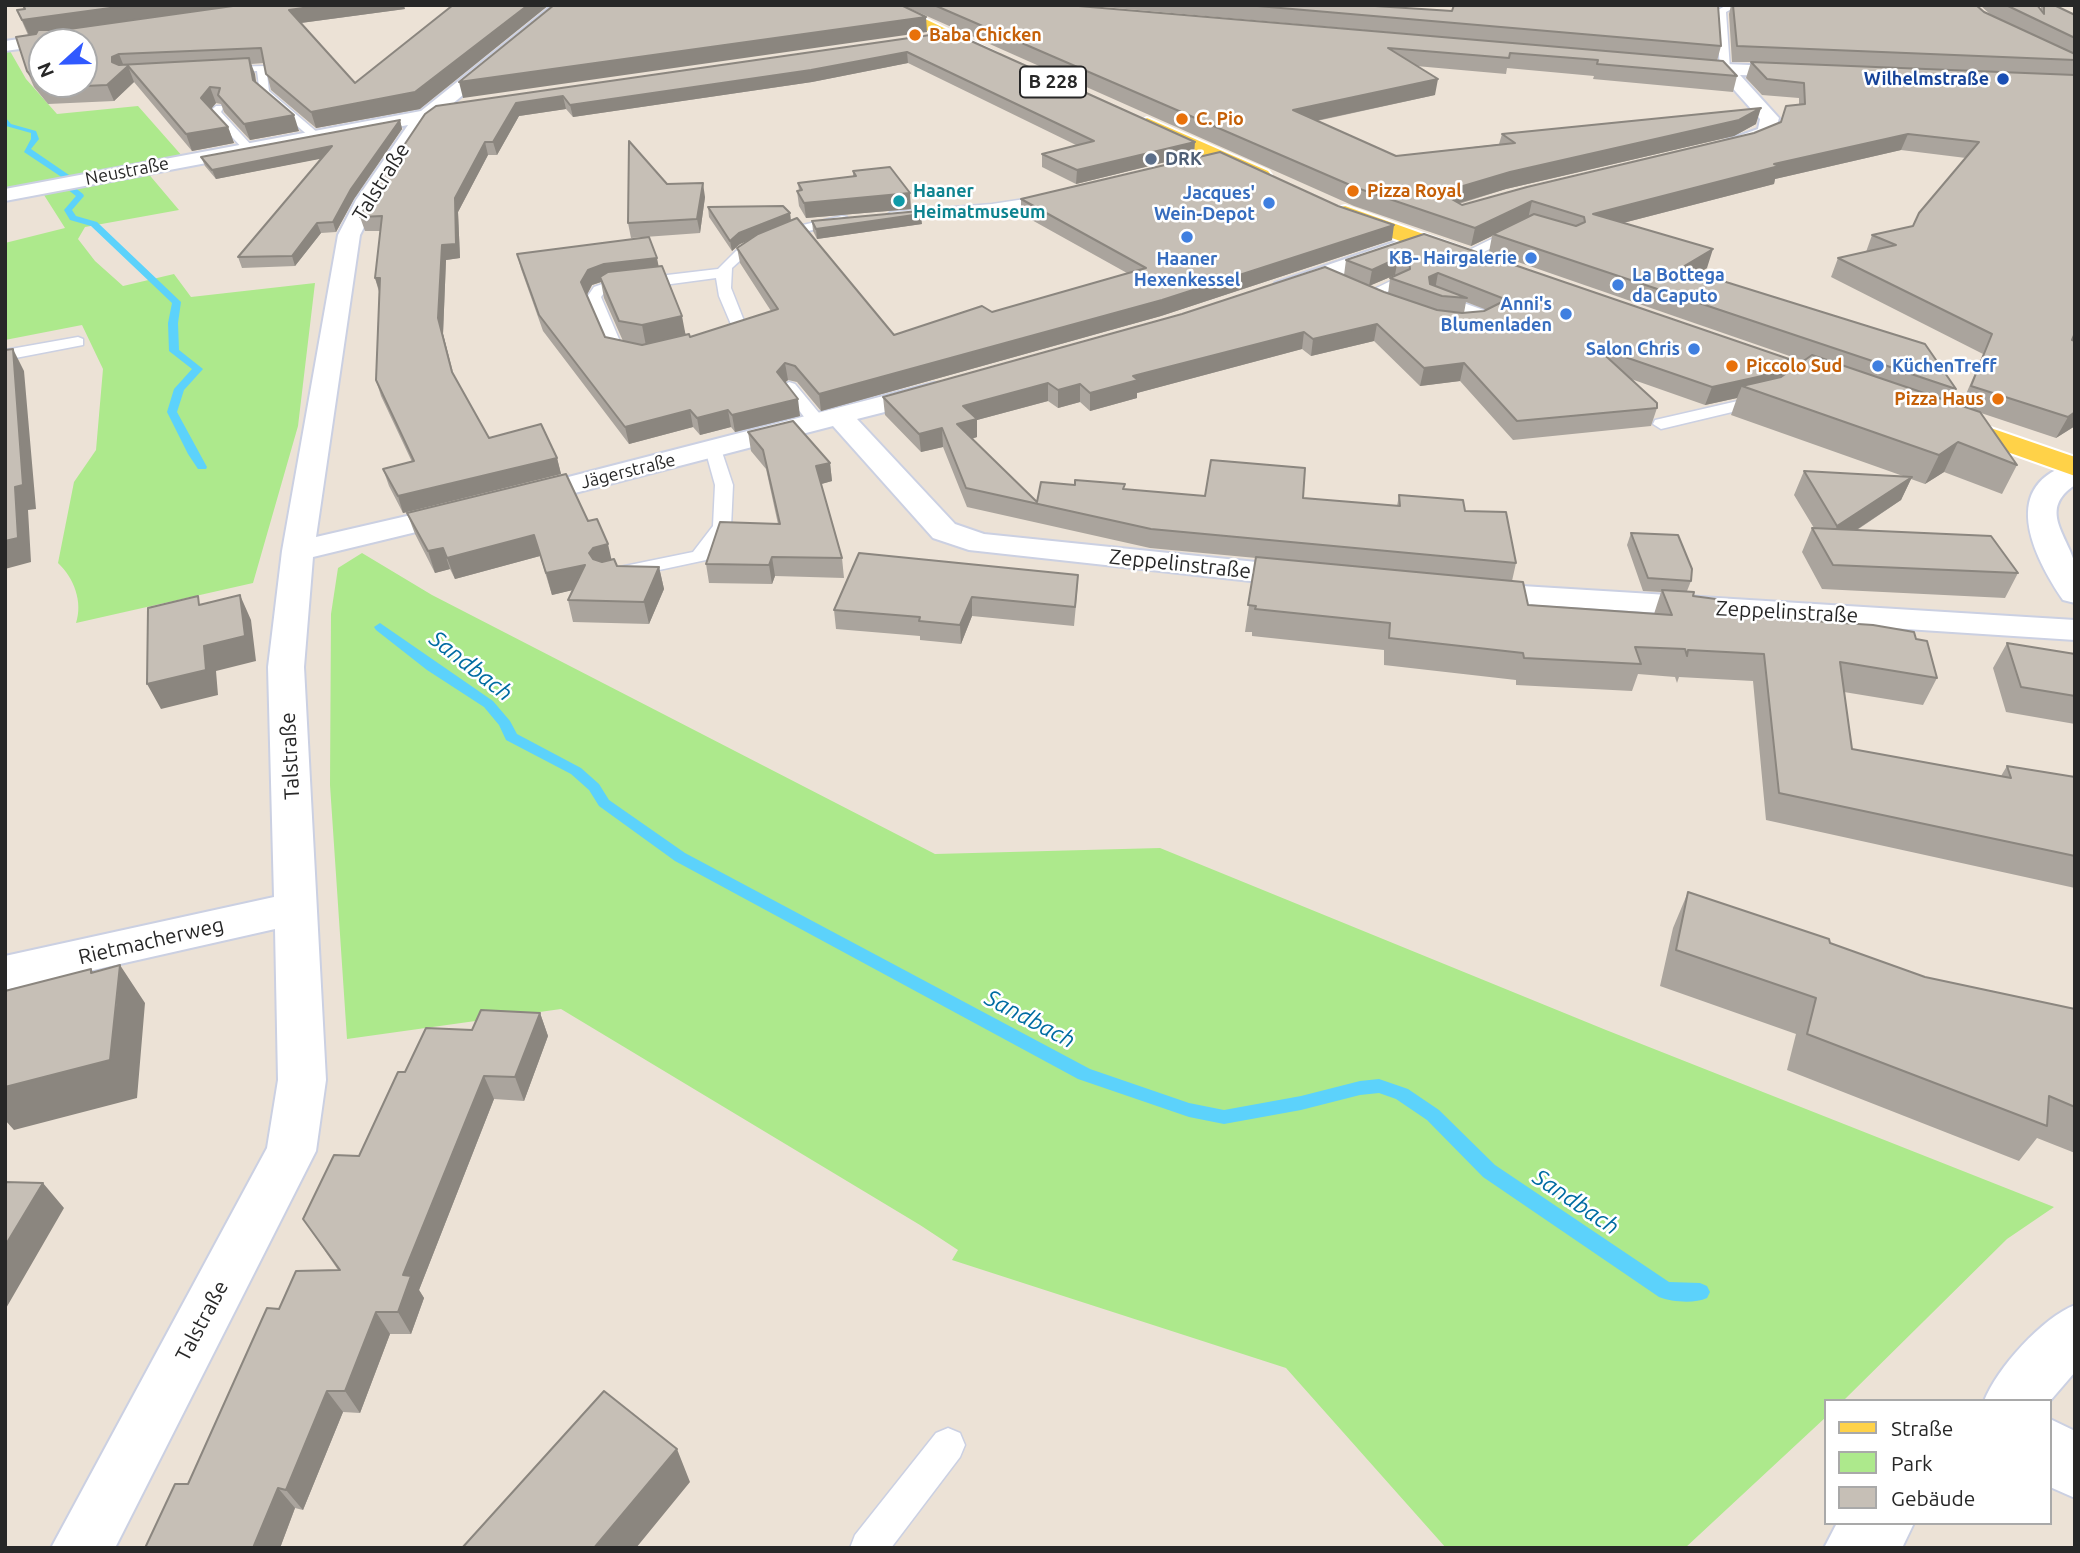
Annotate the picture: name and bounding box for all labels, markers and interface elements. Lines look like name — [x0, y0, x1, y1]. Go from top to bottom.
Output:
place label: Baba Chicken — [929, 24, 1042, 46]
marker: Baba Chicken — [907, 27, 923, 43]
north arrow — [28, 28, 98, 98]
text: N — [33, 59, 58, 81]
road number: B 228 — [1020, 66, 1086, 97]
place label: Wilhelmstraße — [1864, 68, 1989, 90]
marker: Wilhelmstraße — [1995, 71, 2011, 87]
place label: C. Pio — [1196, 108, 1244, 130]
marker: C. Pio — [1174, 111, 1190, 127]
street label: Talstraße — [347, 138, 415, 226]
place label: DRK — [1165, 148, 1202, 170]
marker: DRK — [1143, 151, 1159, 167]
street label: Neustraße — [83, 152, 171, 190]
place label: Haaner Heimatmuseum — [913, 180, 1045, 222]
place label: Pizza Royal — [1367, 180, 1462, 202]
place label: Jacques' Wein-Depot — [1154, 182, 1255, 224]
marker: Pizza Royal — [1345, 183, 1361, 199]
marker: Haaner Heimatmuseum — [891, 193, 907, 209]
marker: Jacques' Wein-Depot — [1261, 195, 1277, 211]
marker: Haaner Hexenkessel — [1179, 229, 1195, 245]
place label: KB- Hairgalerie — [1389, 247, 1517, 269]
place label: Haaner Hexenkessel — [1134, 248, 1240, 290]
marker: KB- Hairgalerie — [1523, 250, 1539, 266]
place label: La Bottega da Caputo — [1632, 264, 1725, 306]
marker: La Bottega da Caputo — [1610, 277, 1626, 293]
place label: Anni's Blumenladen — [1441, 293, 1552, 336]
marker: Anni's Blumenladen — [1558, 306, 1574, 322]
place label: Salon Chris — [1586, 338, 1680, 360]
marker: Salon Chris — [1686, 341, 1702, 357]
place label: Piccolo Sud — [1746, 355, 1842, 377]
place label: KüchenTreff — [1892, 355, 1996, 377]
marker: Piccolo Sud — [1724, 358, 1740, 374]
marker: KüchenTreff — [1870, 358, 1886, 374]
place label: Pizza Haus — [1894, 388, 1984, 410]
marker: Pizza Haus — [1990, 391, 2006, 407]
street label: Jägerstraße — [578, 449, 678, 493]
street label: Zeppelinstraße — [1108, 544, 1252, 584]
street label: Zeppelinstraße — [1715, 596, 1859, 628]
water label: Sandbach — [424, 625, 518, 707]
street label: Talstraße — [275, 712, 305, 800]
street label: Rietmacherweg — [76, 912, 226, 970]
water label: Sandbach — [980, 984, 1080, 1054]
water label: Sandbach — [1528, 1163, 1624, 1241]
street label: Talstraße — [170, 1276, 234, 1366]
legend — [1825, 1399, 2052, 1525]
text: Straße — [1891, 1416, 1953, 1440]
text: Park — [1891, 1451, 1933, 1475]
text: Gebäude — [1891, 1486, 1975, 1510]

